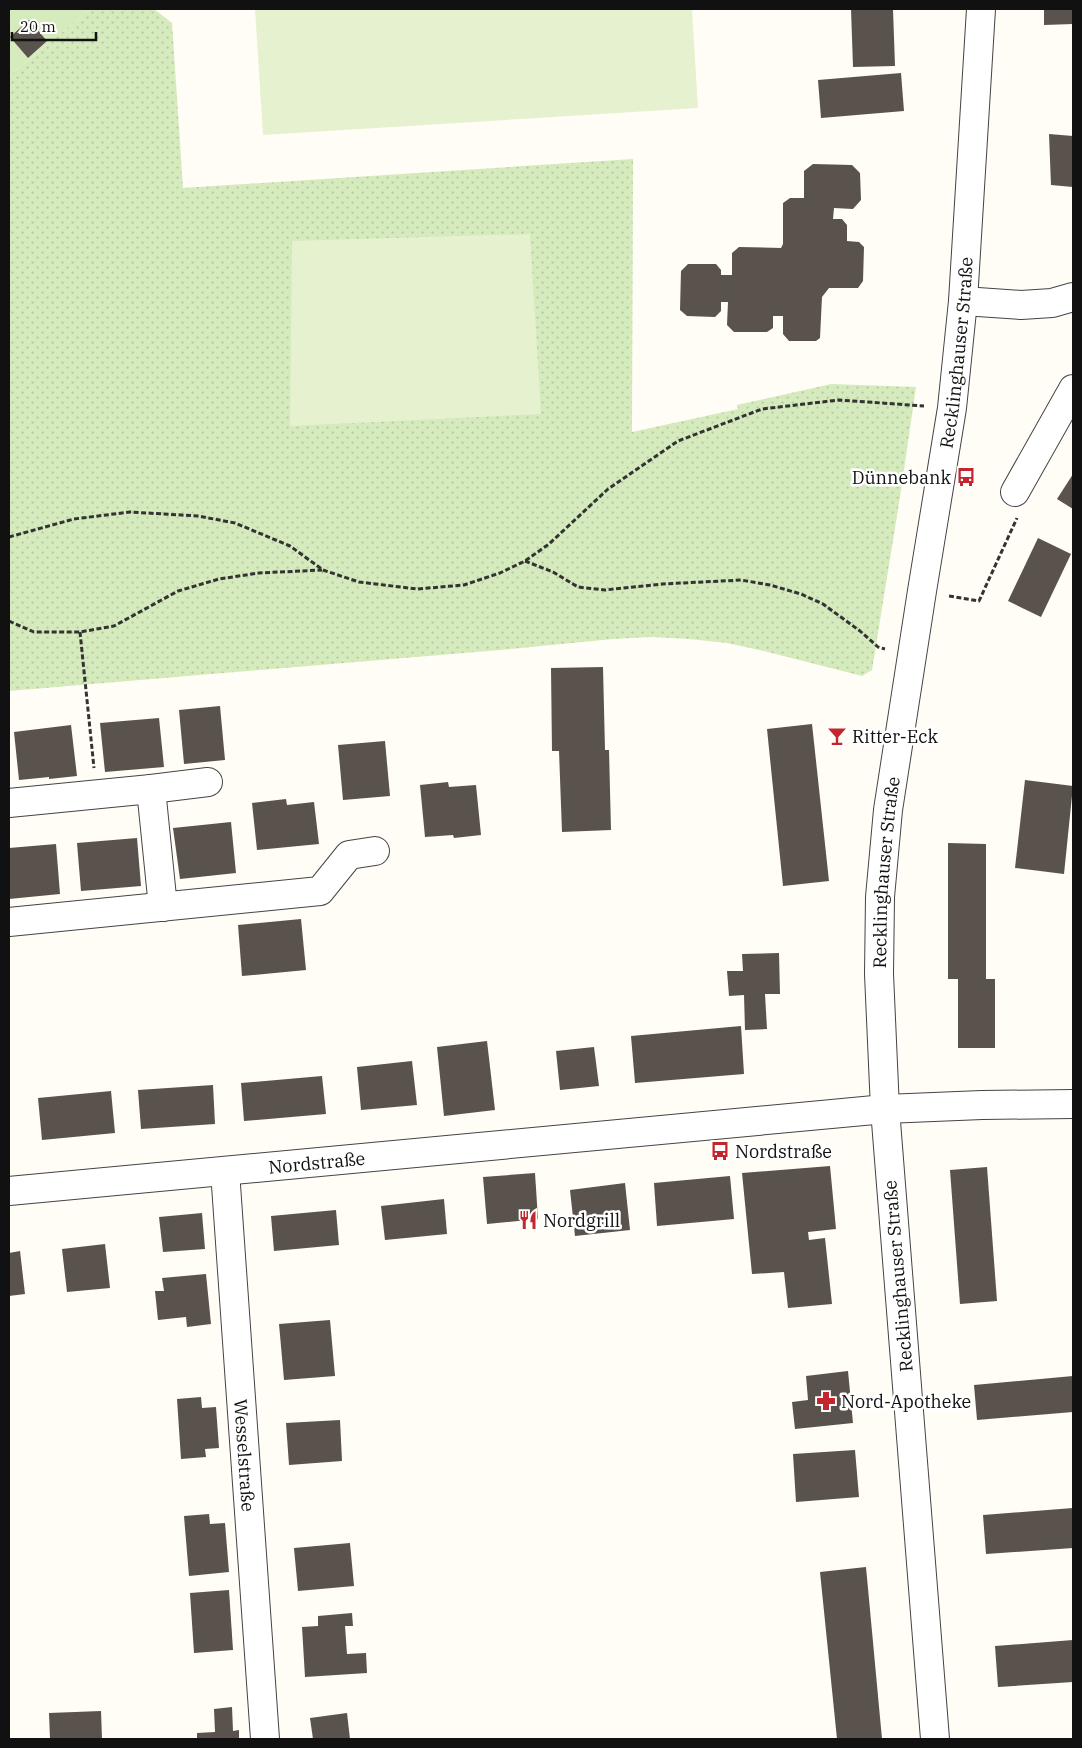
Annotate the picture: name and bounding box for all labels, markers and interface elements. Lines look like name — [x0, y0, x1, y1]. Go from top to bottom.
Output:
scale bar — [12, 10, 96, 42]
text: 20 m — [20, 17, 56, 36]
street label: Recklinghauser Straße — [934, 256, 977, 450]
place label: Dünnebank — [852, 466, 951, 489]
bus stop icon: Dünnebank — [955, 466, 977, 488]
bar icon: Ritter-Eck — [826, 725, 848, 747]
place label: Ritter-Eck — [852, 725, 938, 748]
street label: Recklinghauser Straße — [868, 775, 905, 968]
bus stop icon: Nordstraße — [709, 1140, 731, 1162]
place label: Nordstraße — [735, 1140, 832, 1163]
street label: Nordstraße — [267, 1146, 366, 1178]
street label: Recklinghauser Straße — [878, 1179, 918, 1373]
restaurant icon: Nordgrill — [517, 1209, 539, 1231]
place label: Nordgrill — [543, 1209, 620, 1232]
pharmacy icon: Nord-Apotheke — [815, 1390, 837, 1412]
place label: Nord-Apotheke — [841, 1390, 971, 1413]
street label: Wesselstraße — [230, 1398, 260, 1512]

